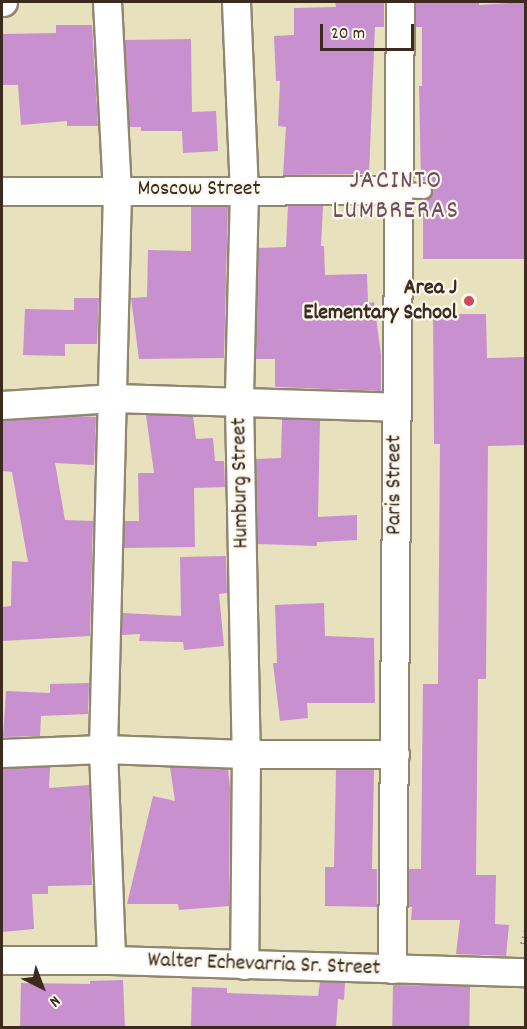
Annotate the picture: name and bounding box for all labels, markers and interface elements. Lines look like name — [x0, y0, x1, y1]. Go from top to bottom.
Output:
scale bar — [323, 12, 418, 50]
text: 20 m — [331, 22, 365, 47]
district label: JACINTO LUMBRERAS — [332, 166, 460, 228]
street label: Moscow Street — [137, 177, 261, 203]
place label: Area J Elementary School — [303, 275, 457, 326]
marker: Area J Elementary School — [462, 294, 476, 308]
street label: Humburg Street — [227, 417, 255, 549]
street label: Paris Street — [382, 435, 408, 535]
street label: Walter Echevarria Sr. Street — [147, 948, 381, 982]
north arrow — [12, 957, 72, 1017]
text: N — [44, 990, 65, 1012]

